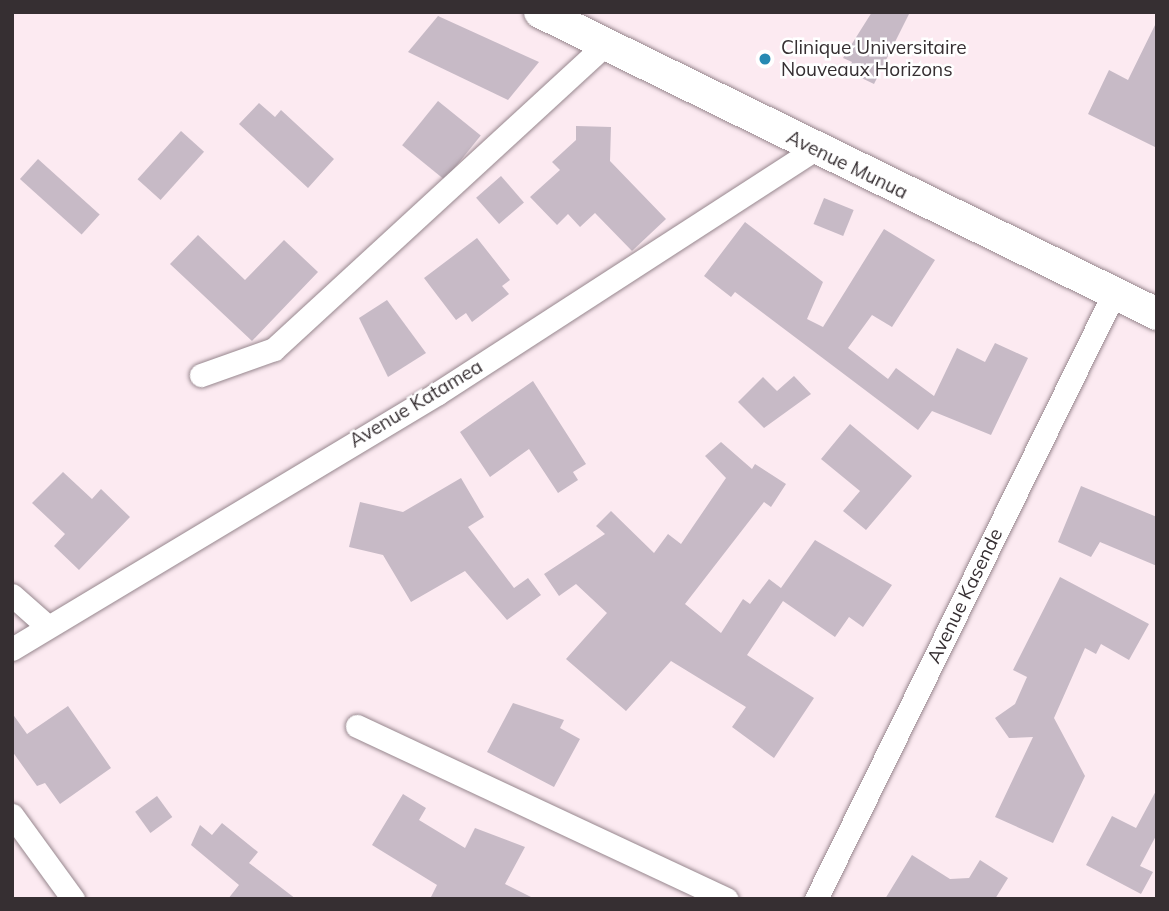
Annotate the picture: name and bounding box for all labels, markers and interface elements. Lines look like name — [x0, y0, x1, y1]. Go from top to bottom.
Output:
place label: Clinique Universitaire Nouveaux Horizons — [781, 37, 967, 81]
marker: Clinique Universitaire Nouveaux Horizons — [755, 49, 775, 69]
street label: Avenue Munua — [783, 126, 911, 204]
street label: Avenue Katamea — [345, 355, 487, 453]
street label: Avenue Kasende — [922, 525, 1008, 667]

